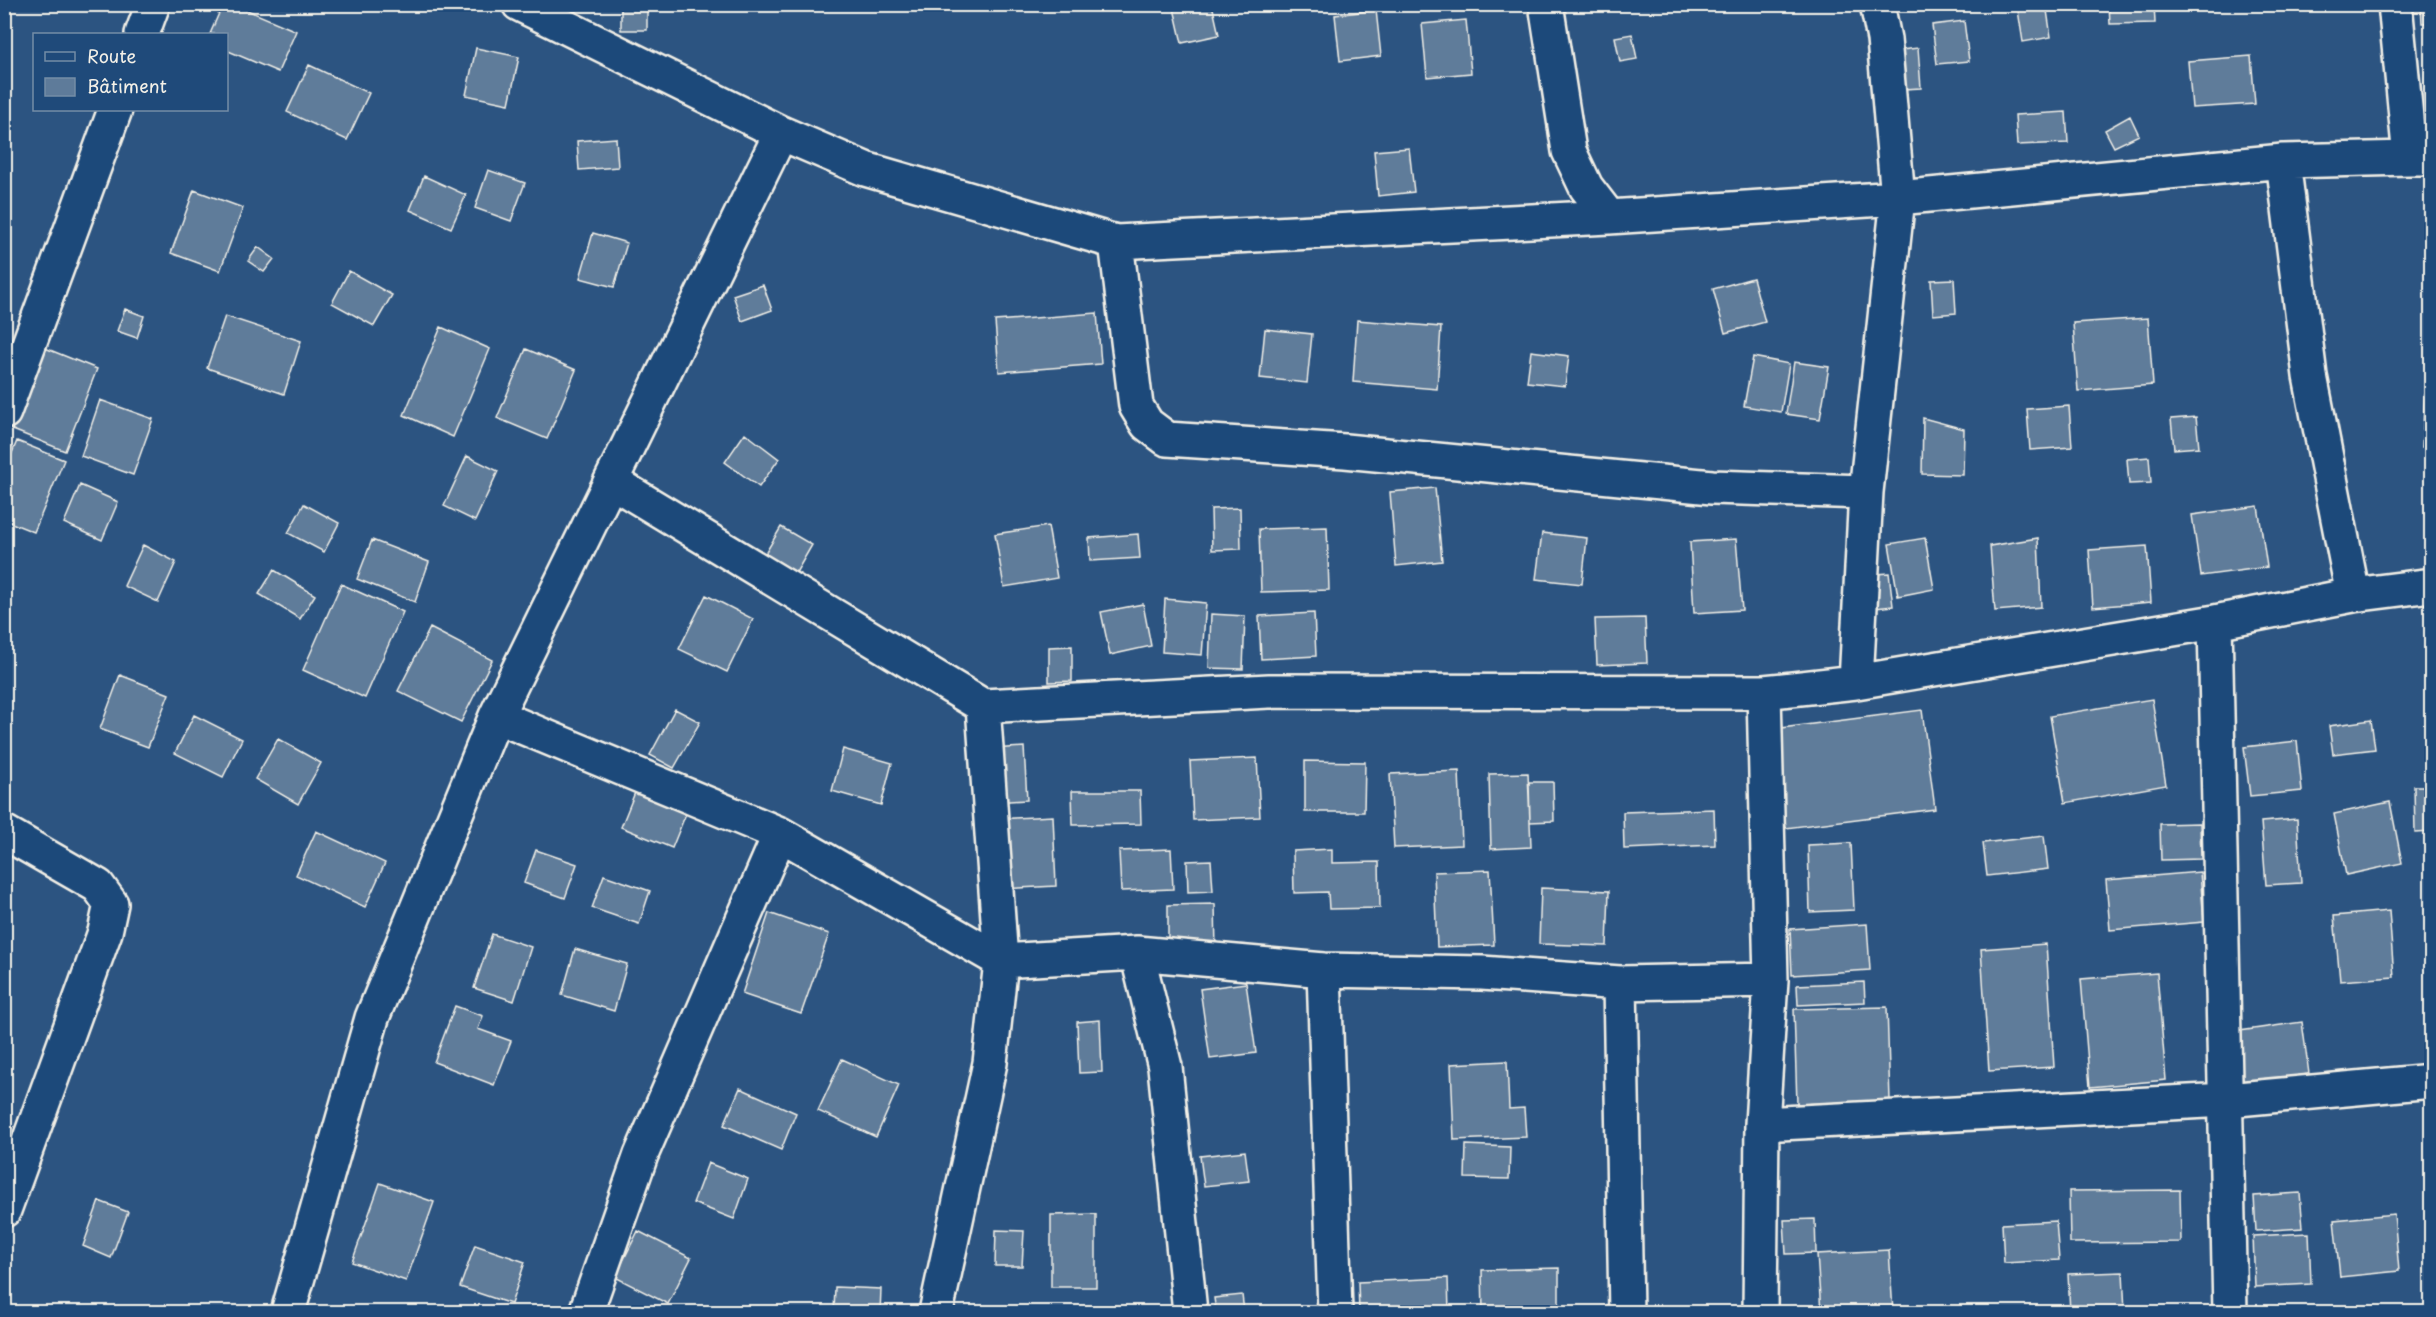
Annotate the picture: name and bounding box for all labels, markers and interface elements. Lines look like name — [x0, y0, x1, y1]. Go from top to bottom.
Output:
legend — [33, 33, 228, 111]
text: Route — [87, 42, 137, 69]
text: Bâtiment — [87, 72, 167, 99]

